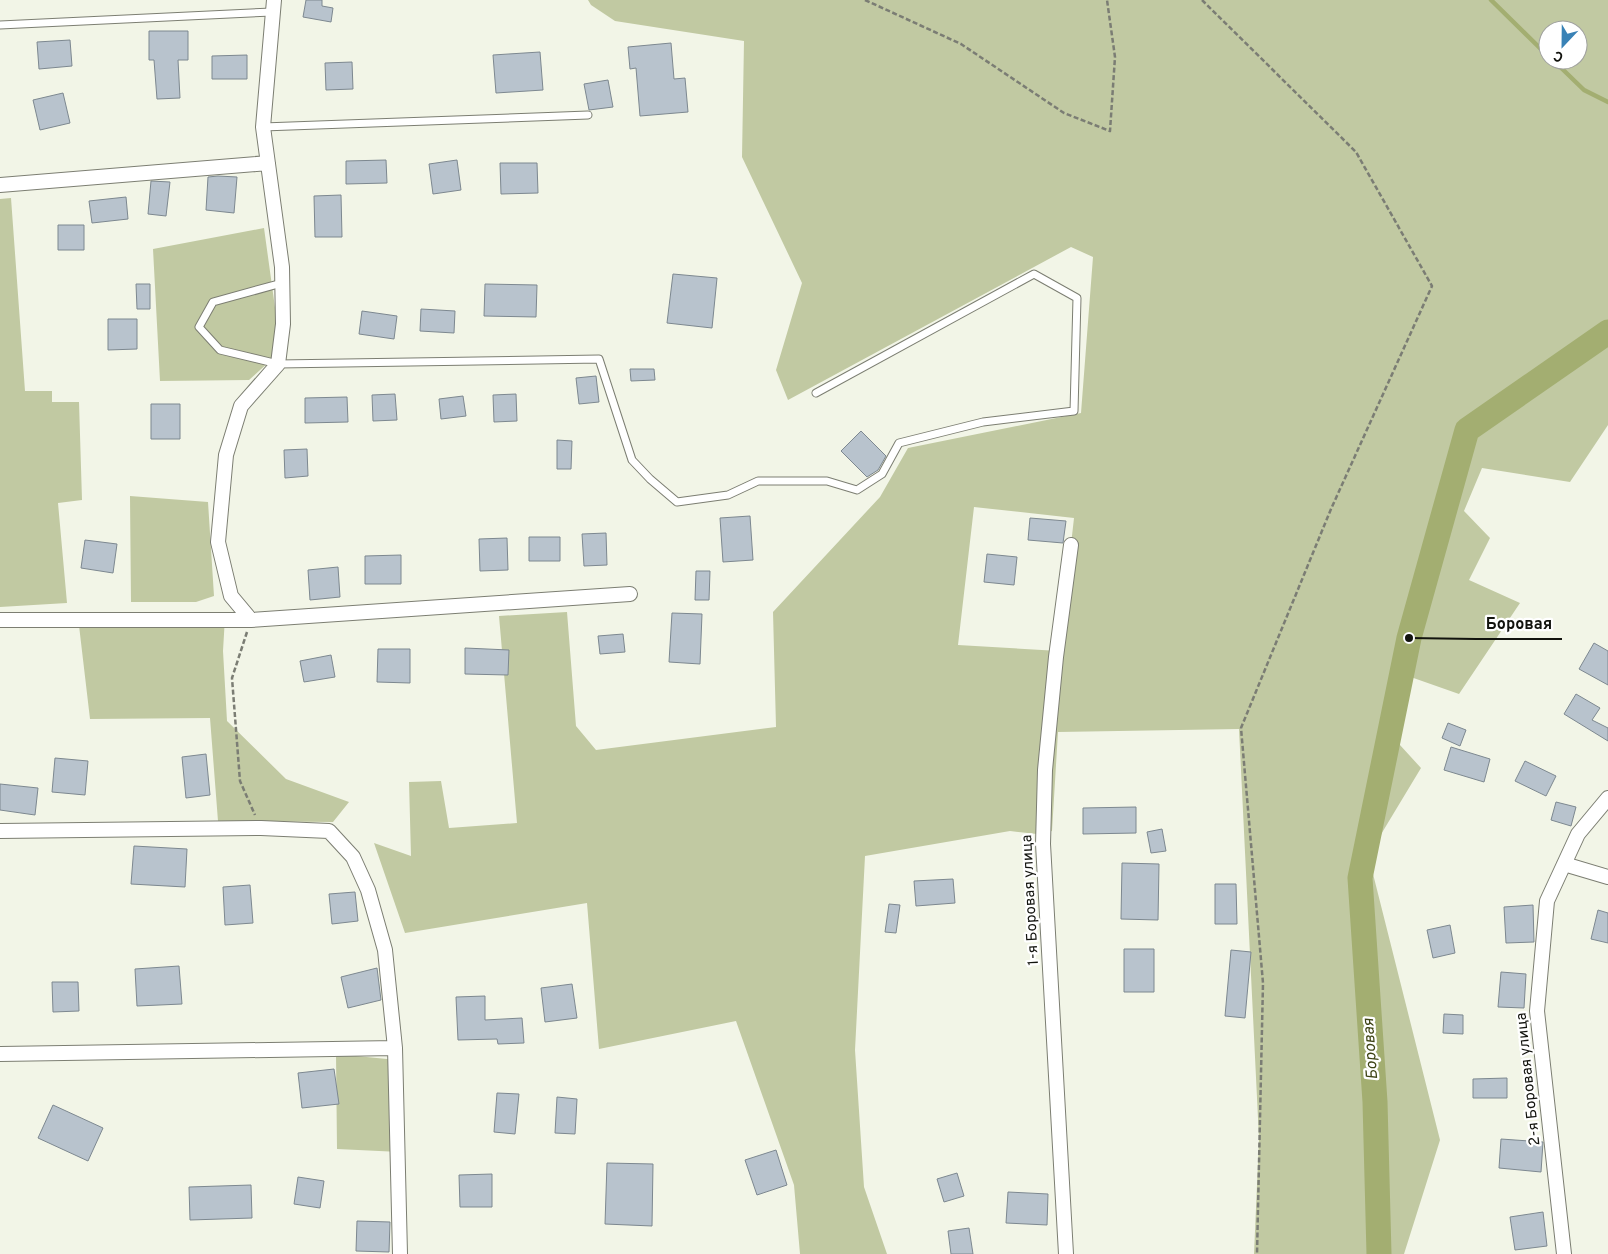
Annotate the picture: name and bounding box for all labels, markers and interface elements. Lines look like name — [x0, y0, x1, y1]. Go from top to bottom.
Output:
north arrow — [1538, 20, 1588, 70]
text: С — [1551, 46, 1566, 65]
callout: Боровая — [1476, 608, 1562, 639]
text: Боровая — [1486, 615, 1552, 635]
street label: 1-я Боровая улица — [1018, 834, 1044, 966]
street label: 2-я Боровая улица — [1513, 1011, 1545, 1147]
water label: Боровая — [1359, 1017, 1383, 1080]

